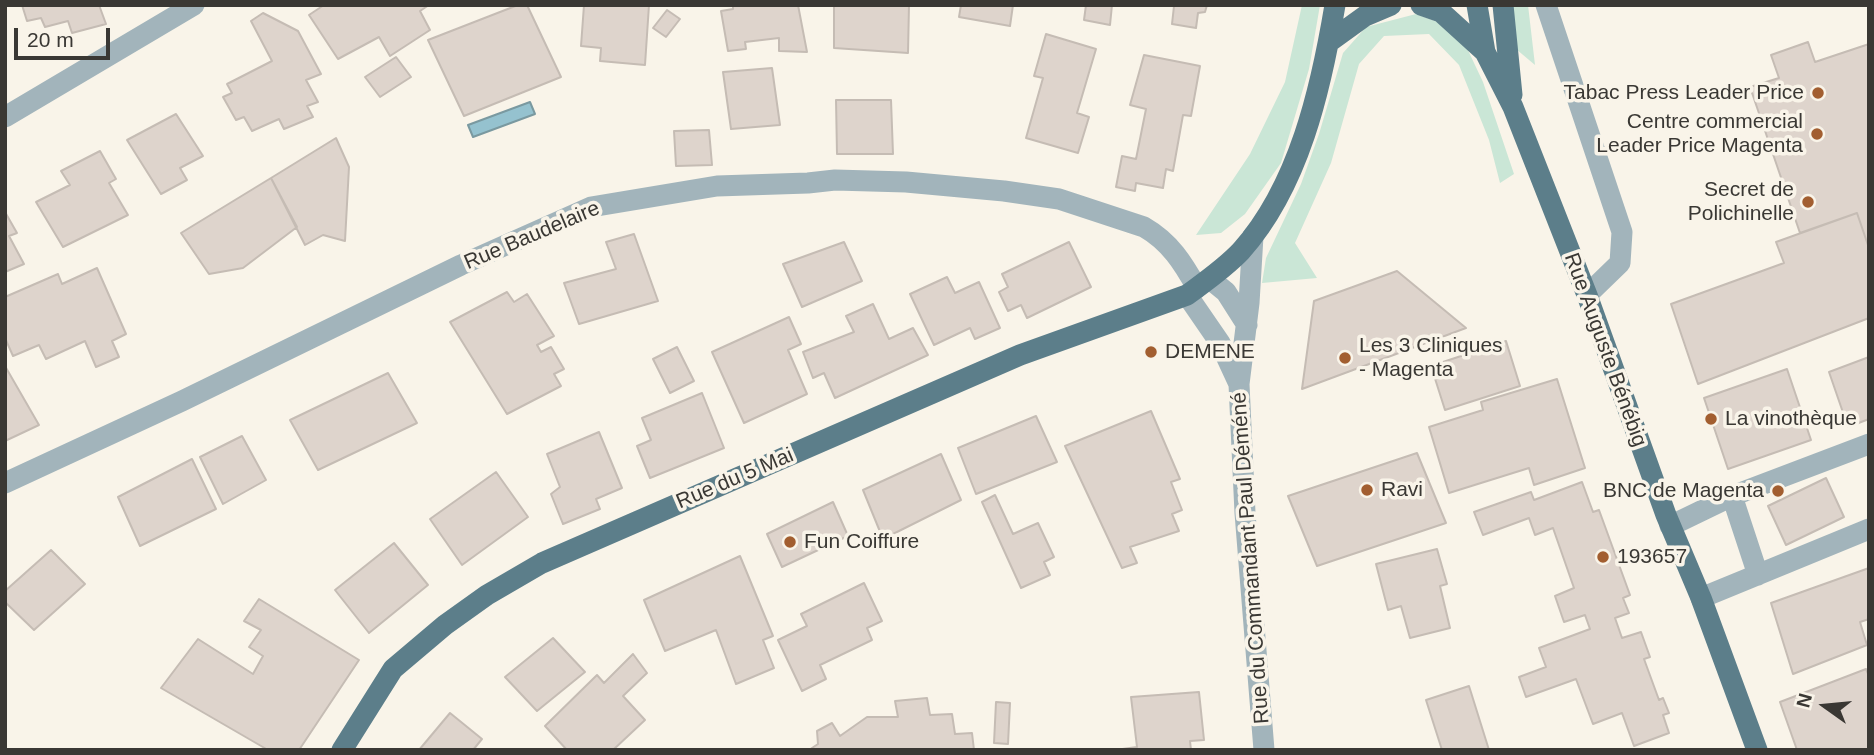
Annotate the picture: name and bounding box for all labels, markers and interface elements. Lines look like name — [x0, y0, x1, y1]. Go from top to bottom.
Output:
scale bar — [18, 14, 114, 58]
text: 20 m — [27, 28, 74, 51]
place label: Tabac Press Leader Price — [1564, 80, 1804, 106]
marker: Tabac Press Leader Price — [1810, 85, 1826, 101]
place label: Centre commercial Leader Price Magenta — [1596, 109, 1803, 159]
marker: Centre commercial Leader Price Magenta — [1809, 126, 1825, 142]
place label: Secret de Polichinelle — [1688, 177, 1794, 227]
marker: Secret de Polichinelle — [1800, 194, 1816, 210]
street label: Rue Baudelaire — [460, 196, 604, 276]
street label: Rue Auguste Bénébig — [1558, 250, 1652, 450]
place label: Les 3 Cliniques - Magenta — [1359, 333, 1503, 383]
place label: DEMENE — [1165, 339, 1255, 365]
marker: DEMENE — [1143, 344, 1159, 360]
marker: Les 3 Cliniques - Magenta — [1337, 350, 1353, 366]
street label: Rue du Commandant Paul Déméné — [1227, 391, 1275, 725]
place label: La vinothèque — [1725, 406, 1857, 432]
marker: La vinothèque — [1703, 411, 1719, 427]
street label: Rue du 5 Mai — [673, 443, 797, 515]
place label: Ravi — [1381, 477, 1423, 503]
place label: BNC de Magenta — [1603, 478, 1764, 504]
marker: Ravi — [1359, 482, 1375, 498]
marker: BNC de Magenta — [1770, 483, 1786, 499]
place label: Fun Coiffure — [804, 529, 919, 555]
marker: Fun Coiffure — [782, 534, 798, 550]
place label: 193657 — [1617, 544, 1687, 570]
marker: 193657 — [1595, 549, 1611, 565]
north arrow — [1790, 671, 1860, 741]
text: N — [1792, 691, 1816, 710]

